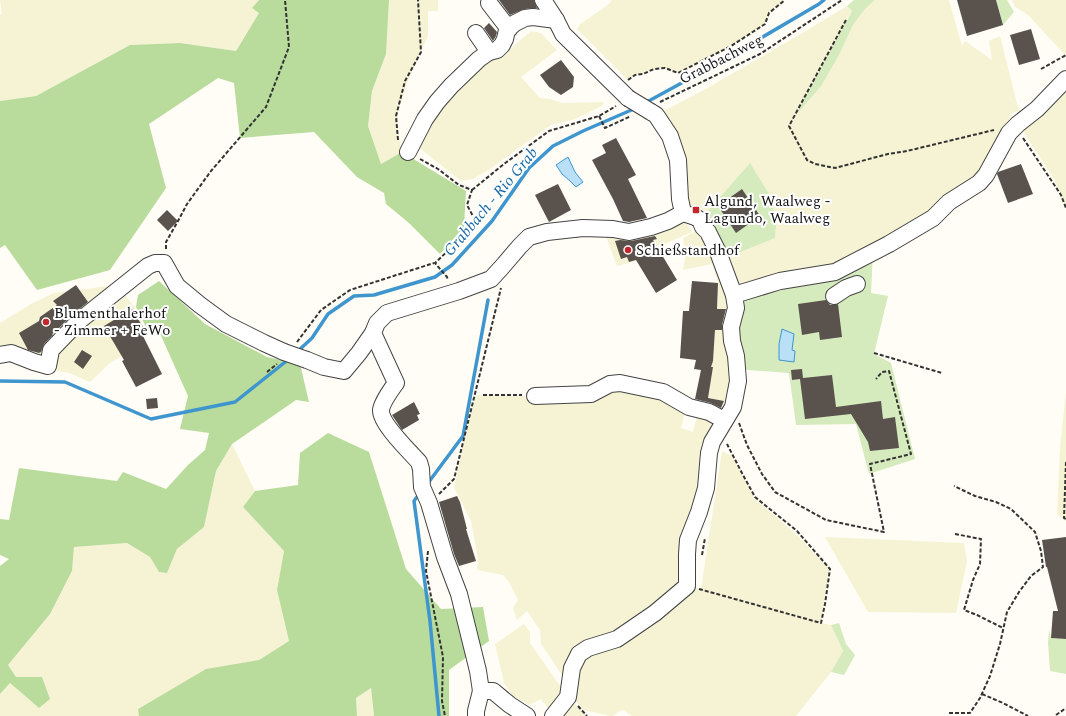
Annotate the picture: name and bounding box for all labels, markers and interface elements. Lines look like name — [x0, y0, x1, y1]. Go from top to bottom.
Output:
street label: Grabbachweg — [675, 28, 767, 90]
water label: Grabbach - Rio Grab — [438, 142, 544, 261]
place label: Algund, Waalweg - Lagundo, Waalweg — [704, 190, 830, 230]
marker: Algund, Waalweg - Lagundo, Waalweg — [691, 205, 701, 215]
place label: Schießstandhof — [636, 239, 741, 262]
marker: Schießstandhof — [623, 245, 633, 255]
place label: Blumenthalerhof - Zimmer + FeWo — [54, 302, 170, 342]
marker: Blumenthalerhof - Zimmer + FeWo — [41, 317, 51, 327]

